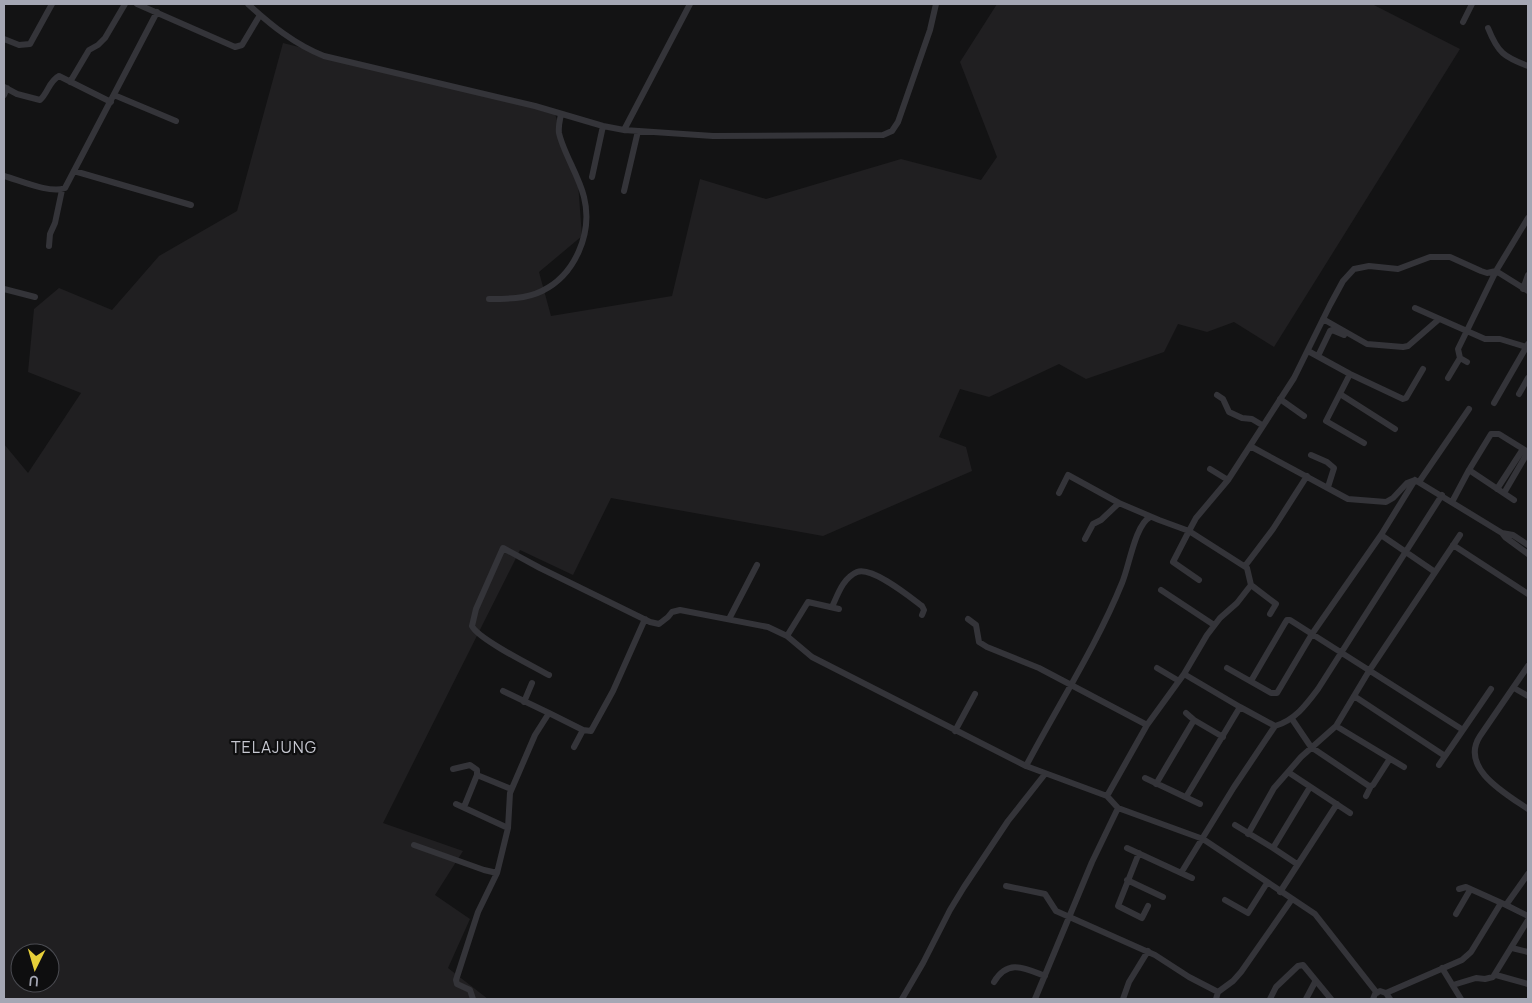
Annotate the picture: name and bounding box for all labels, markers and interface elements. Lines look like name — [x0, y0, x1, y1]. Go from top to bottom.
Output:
district label: TELAJUNG — [231, 736, 317, 758]
north arrow — [10, 943, 60, 993]
text: U — [28, 972, 40, 991]

